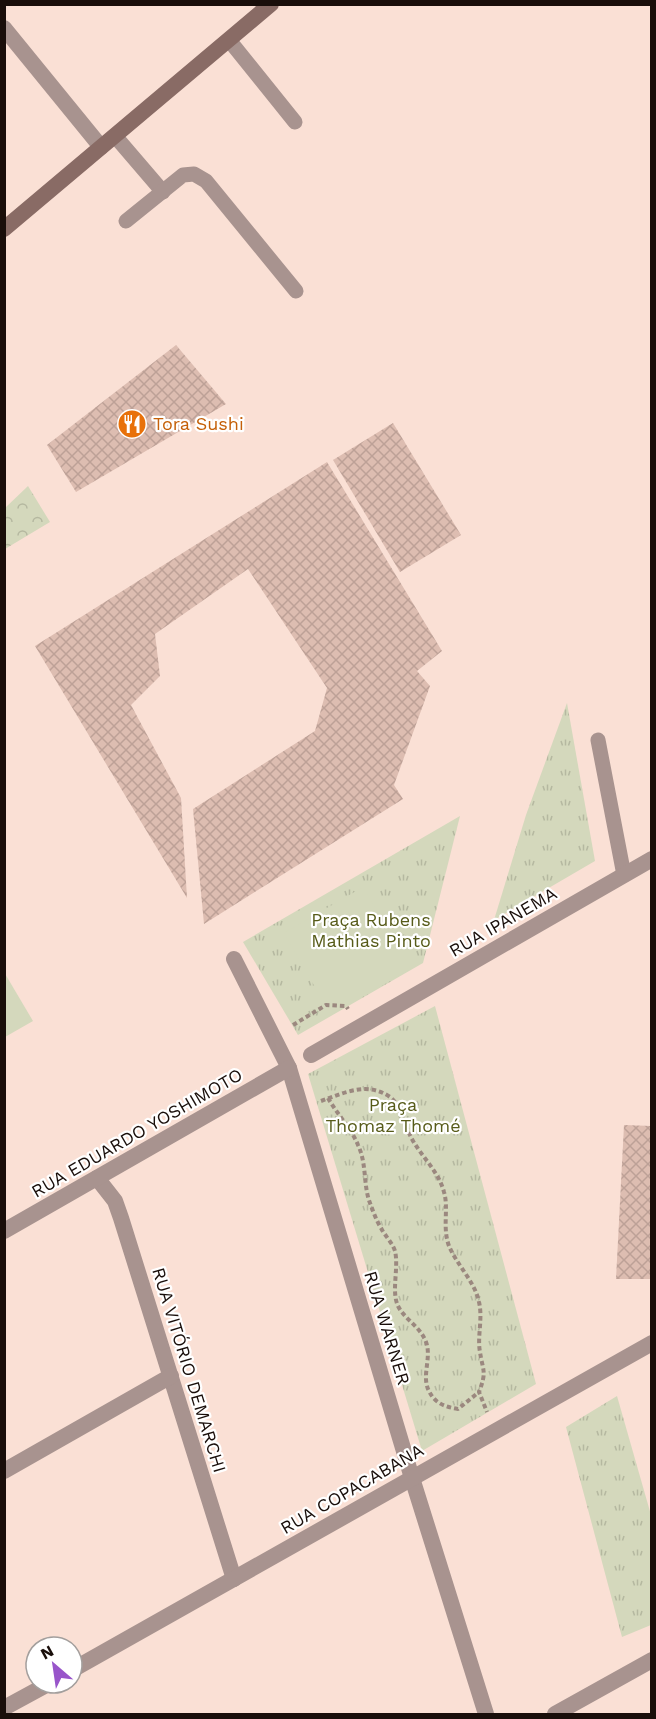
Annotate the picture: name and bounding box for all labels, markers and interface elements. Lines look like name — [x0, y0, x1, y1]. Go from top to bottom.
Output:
restaurant icon: Tora Sushi — [116, 408, 148, 440]
place label: Tora Sushi — [153, 413, 244, 434]
street label: RUA IPANEMA — [445, 882, 560, 961]
park label: Praça Rubens Mathias Pinto — [311, 909, 431, 951]
street label: RUA EDUARDO YOSHIMOTO — [28, 1063, 246, 1202]
park label: Praça Thomaz Thomé — [325, 1094, 461, 1136]
street label: RUA VITÓRIO DEMARCHI — [148, 1265, 231, 1475]
street label: RUA WARNER — [360, 1268, 415, 1387]
street label: RUA COPACABANA — [276, 1439, 427, 1538]
north arrow — [24, 1635, 84, 1695]
text: N — [37, 1641, 57, 1664]

